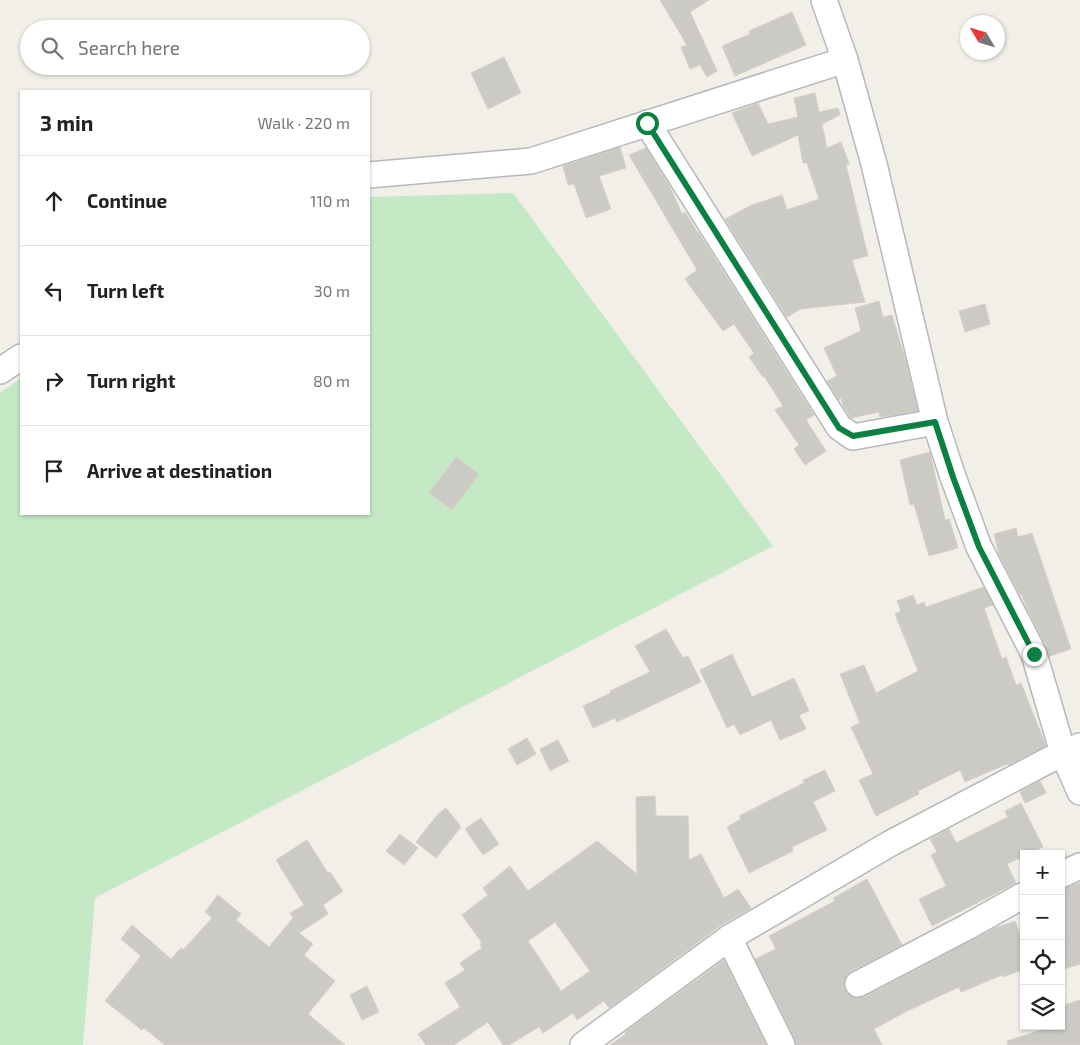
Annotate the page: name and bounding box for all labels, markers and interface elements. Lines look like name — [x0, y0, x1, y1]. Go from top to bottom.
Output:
north arrow — [960, 15, 1005, 60]
search box — [20, 20, 370, 75]
icon: search — [38, 34, 66, 62]
text: Search here — [78, 36, 180, 59]
text: 3 min — [40, 110, 93, 135]
route start — [636, 112, 659, 135]
text: Walk · 220 m — [257, 113, 350, 132]
icon: ahead — [40, 187, 68, 215]
text: Continue — [87, 189, 167, 212]
text: 110 m — [310, 191, 350, 210]
icon: left — [40, 277, 68, 305]
text: Turn left — [87, 279, 164, 302]
text: 30 m — [314, 281, 350, 300]
icon: right — [40, 367, 68, 395]
text: Turn right — [87, 369, 175, 392]
text: 80 m — [313, 371, 350, 390]
icon: arrive — [40, 457, 68, 485]
text: Arrive at destination — [87, 459, 272, 482]
route end — [1023, 643, 1046, 666]
map controls — [1020, 850, 1065, 1030]
button: + — [1020, 850, 1065, 895]
button: − — [1020, 895, 1065, 940]
button: locate — [1020, 940, 1065, 985]
button: layers — [1020, 985, 1065, 1030]

